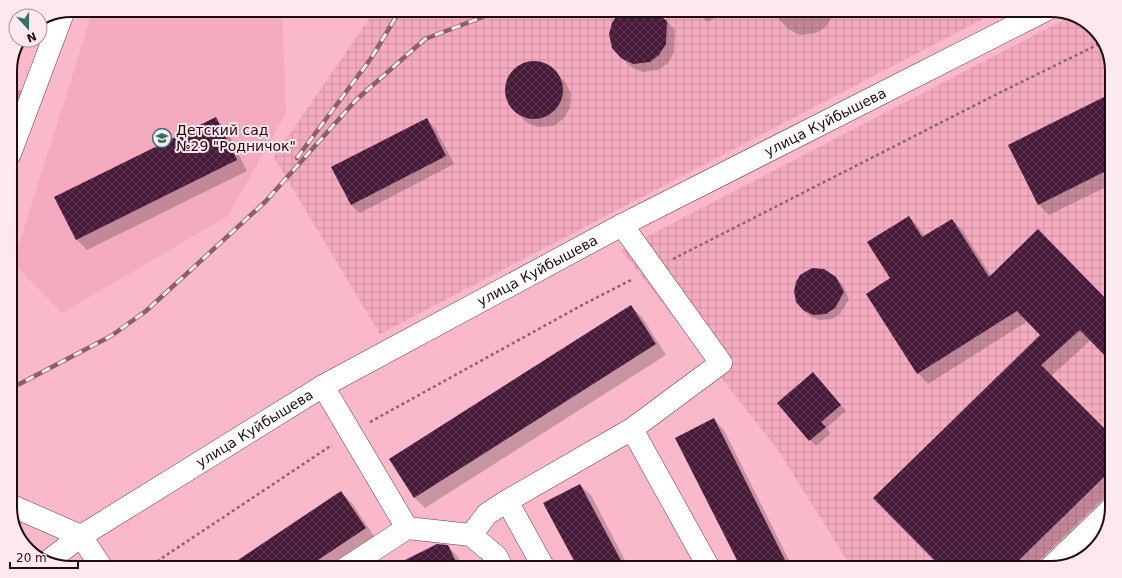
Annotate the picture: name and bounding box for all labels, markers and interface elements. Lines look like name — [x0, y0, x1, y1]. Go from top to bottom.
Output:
north arrow — [8, 8, 48, 48]
text: N — [25, 29, 38, 45]
street label: улица Куйбышева — [762, 84, 889, 159]
place label: Детский сад №29 "Родничок" — [176, 122, 296, 154]
school or university icon: Детский сад №29 "Родничок" — [151, 127, 173, 149]
street label: улица Куйбышева — [474, 232, 600, 309]
street label: улица Куйбышева — [193, 386, 316, 471]
scale bar — [10, 544, 78, 570]
text: 20 m — [16, 551, 47, 565]

